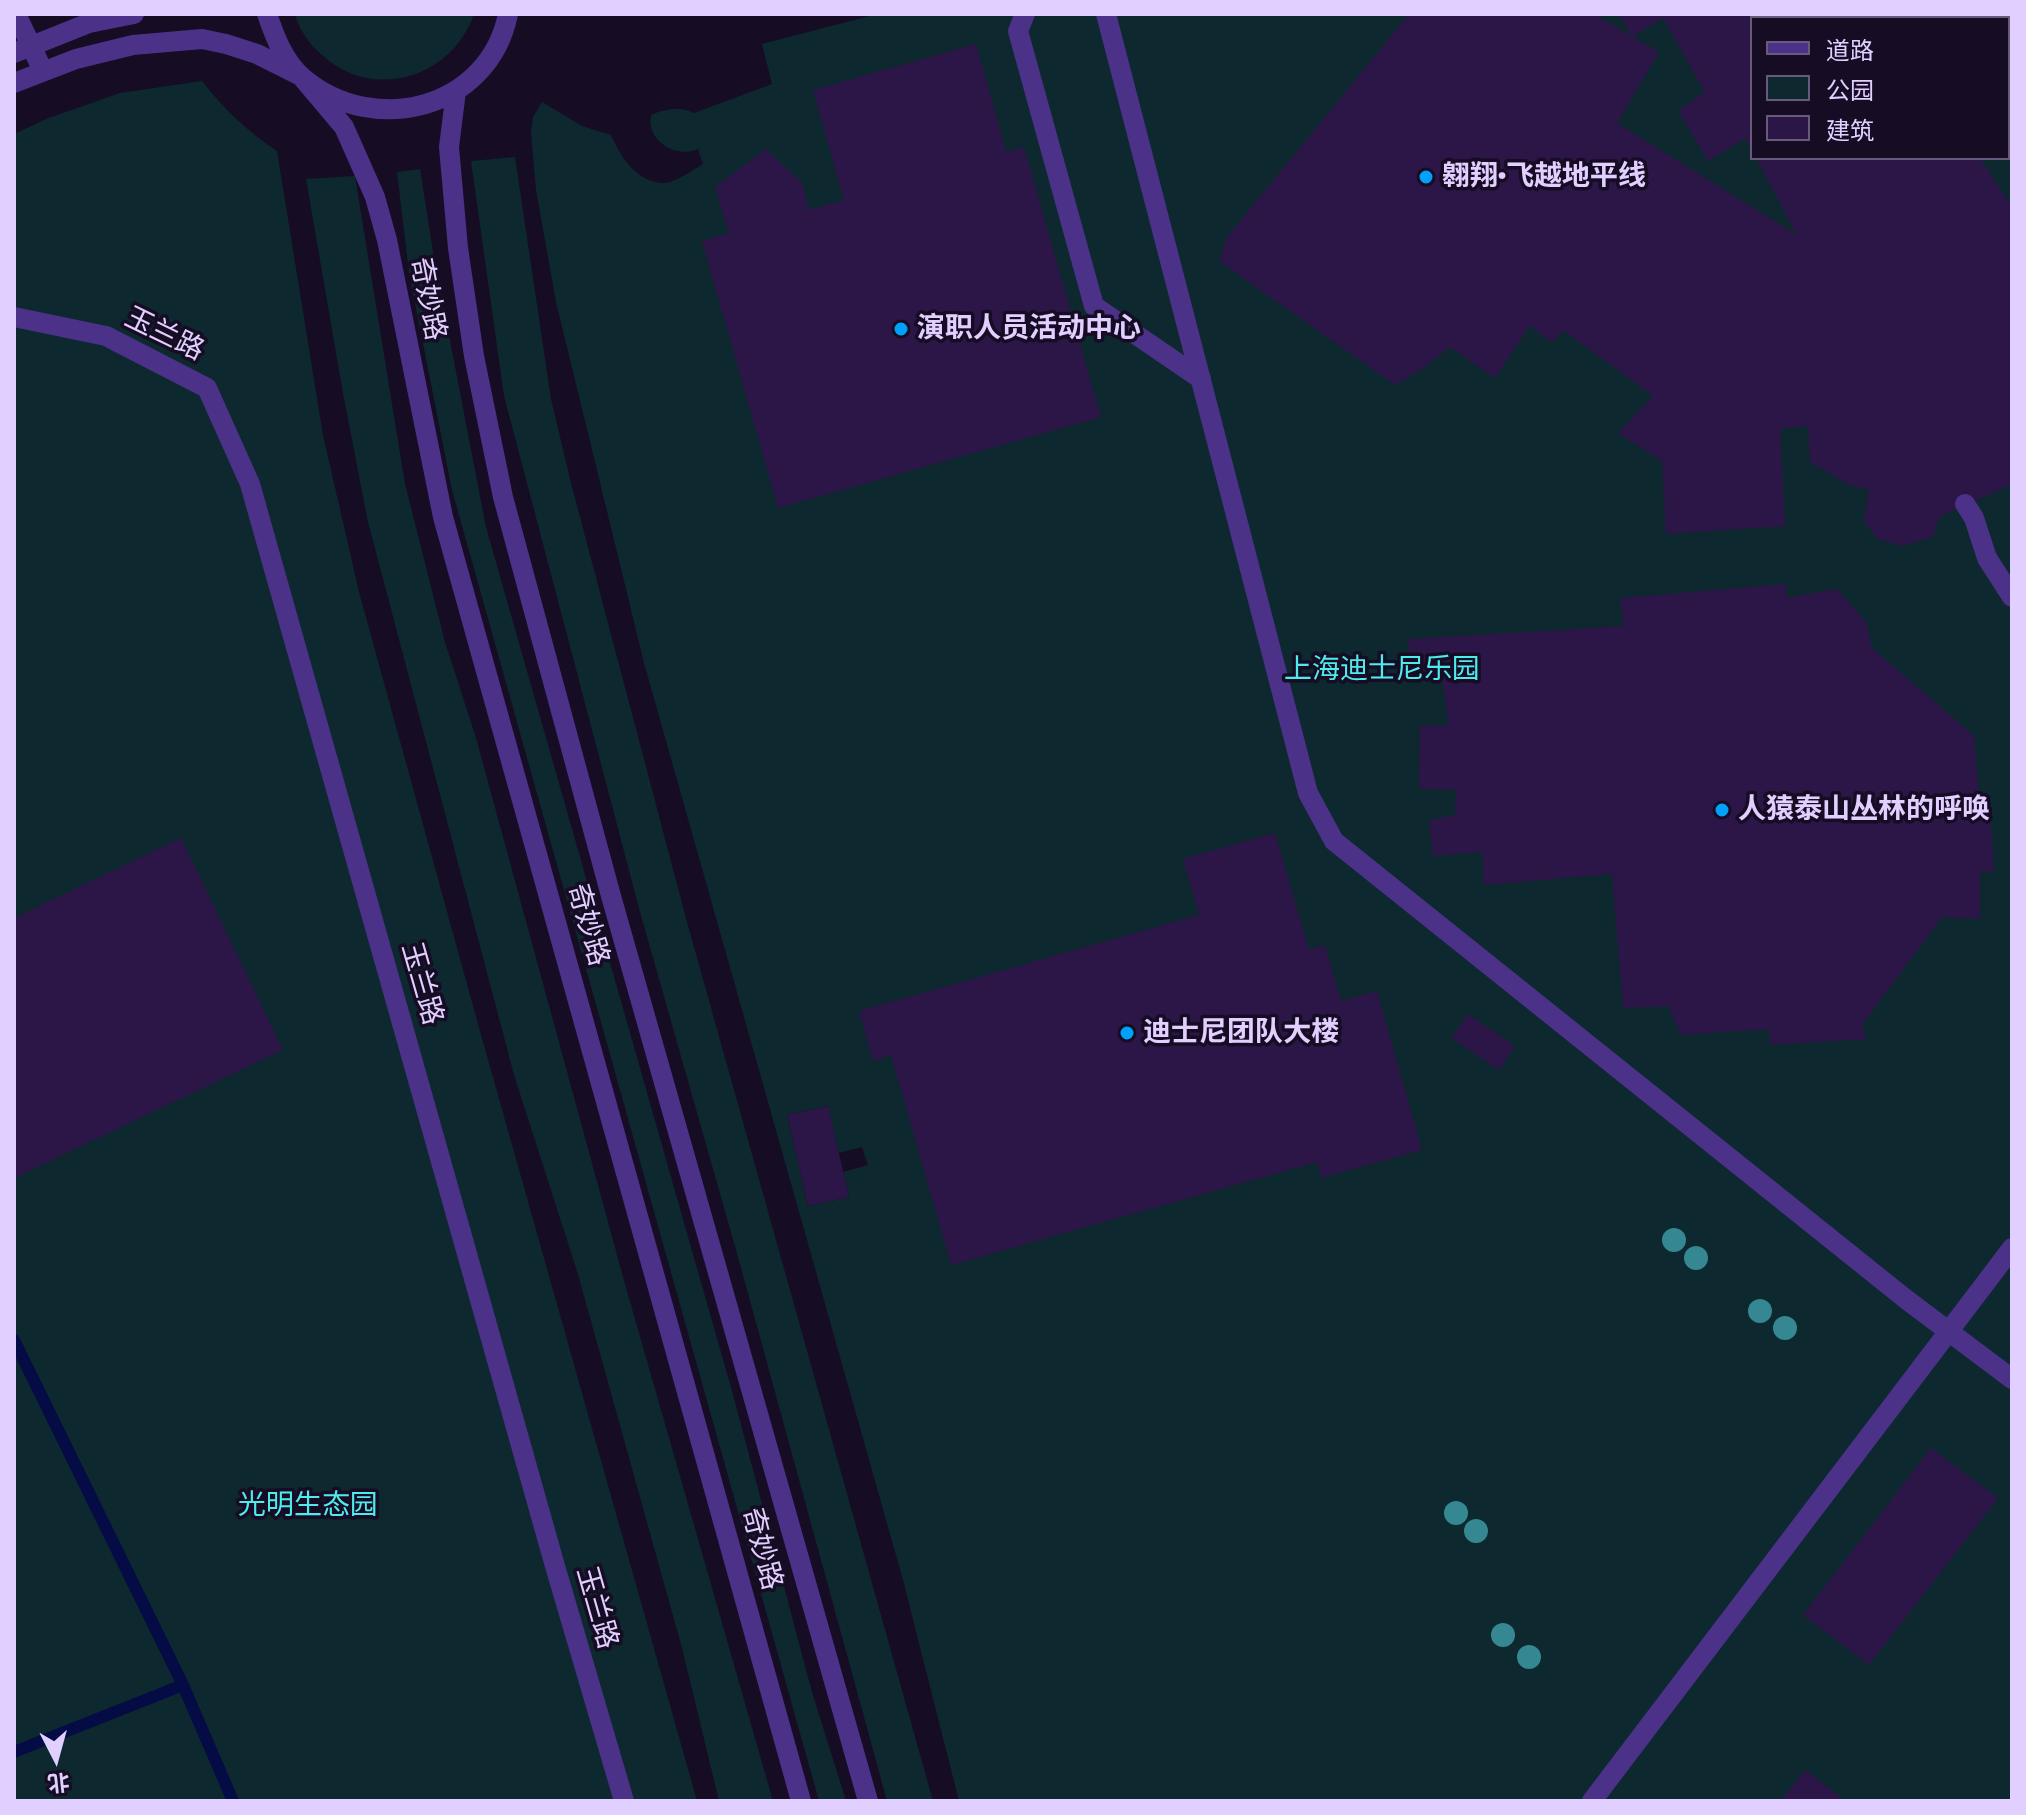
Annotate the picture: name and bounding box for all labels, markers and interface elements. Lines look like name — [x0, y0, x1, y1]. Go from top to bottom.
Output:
legend — [1750, 16, 2010, 160]
text: 道路 — [1826, 34, 1874, 66]
text: 公园 — [1826, 74, 1874, 106]
text: 建筑 — [1826, 114, 1874, 146]
place label: 翱翔•飞越地平线 — [1442, 160, 1646, 194]
marker: 翱翔•飞越地平线 — [1417, 168, 1435, 186]
street label: 奇妙路 — [402, 255, 452, 343]
street label: 玉兰路 — [119, 301, 209, 369]
place label: 演职人员活动中心 — [917, 312, 1141, 346]
marker: 演职人员活动中心 — [892, 320, 910, 338]
park label: 上海迪士尼乐园 — [1284, 653, 1480, 687]
place label: 人猿泰山丛林的呼唤 — [1738, 793, 1990, 827]
marker: 人猿泰山丛林的呼唤 — [1713, 801, 1731, 819]
street label: 奇妙路 — [559, 880, 615, 970]
street label: 玉兰路 — [393, 939, 449, 1029]
place label: 迪士尼团队大楼 — [1143, 1016, 1339, 1050]
marker: 迪士尼团队大楼 — [1118, 1024, 1136, 1042]
park label: 光明生态园 — [238, 1489, 378, 1523]
street label: 奇妙路 — [734, 1504, 788, 1594]
street label: 玉兰路 — [568, 1563, 624, 1653]
north arrow — [16, 1719, 96, 1799]
text: 北 — [46, 1767, 71, 1799]

